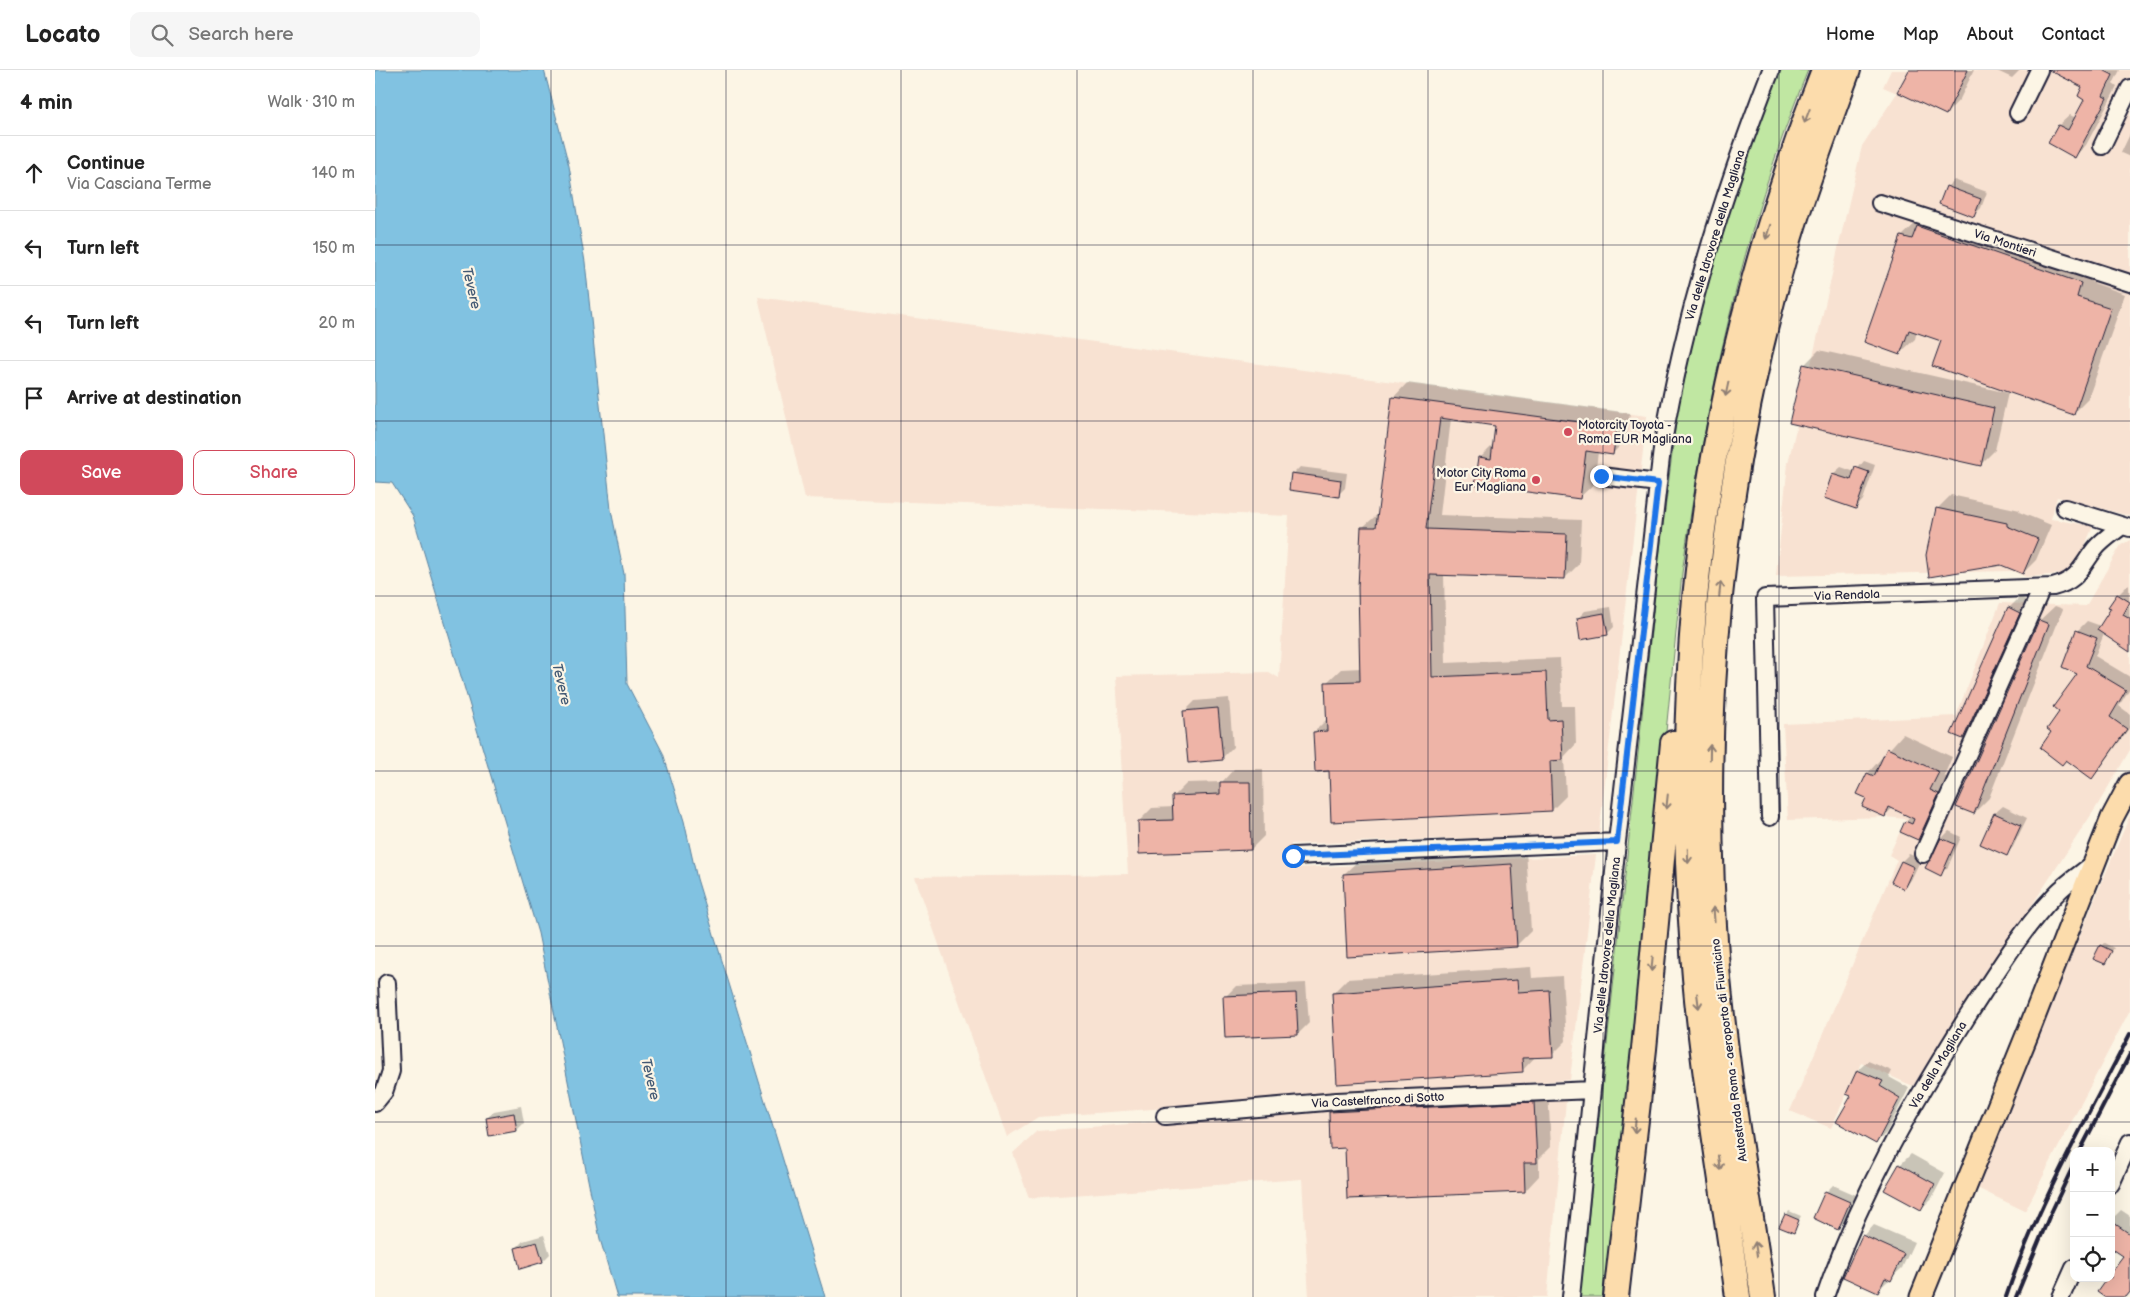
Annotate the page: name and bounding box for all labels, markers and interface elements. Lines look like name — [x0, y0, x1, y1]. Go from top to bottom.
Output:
search box — [130, 12, 480, 57]
text: Locato — [25, 20, 100, 49]
icon: search — [148, 21, 176, 49]
text: Search here — [188, 23, 294, 46]
text: Home — [1826, 24, 1875, 45]
text: Map — [1903, 24, 1939, 45]
text: About — [1967, 24, 2014, 45]
text: Contact — [2042, 24, 2105, 45]
text: 4 min — [20, 90, 73, 115]
text: Walk · 310 m — [267, 93, 355, 112]
one-way arrow — [1802, 107, 1811, 123]
street label: Via delle Idrovore della Magliana — [1682, 148, 1749, 322]
text: Continue — [67, 152, 145, 175]
icon: ahead — [20, 159, 48, 187]
text: 140 m — [312, 164, 355, 183]
text: Via Casciana Terme — [67, 175, 212, 194]
one-way arrow — [1763, 224, 1773, 240]
street label: Via Montieri — [1972, 226, 2038, 261]
icon: left — [20, 234, 48, 262]
text: Turn left — [67, 237, 139, 260]
text: 150 m — [313, 239, 355, 258]
water label: Tevere — [458, 266, 485, 311]
icon: left — [20, 309, 48, 337]
text: Turn left — [67, 312, 139, 335]
text: 20 m — [319, 314, 355, 333]
one-way arrow — [1722, 381, 1732, 397]
icon: arrive — [20, 384, 48, 412]
text: Arrive at destination — [67, 387, 242, 410]
place label: Motorcity Toyota - Roma EUR Magliana — [1578, 418, 1692, 447]
marker: Motorcity Toyota - Roma EUR Magliana — [1562, 426, 1574, 438]
button: Save — [20, 450, 183, 495]
button: Share — [193, 450, 355, 495]
route end — [1590, 465, 1613, 488]
place label: Motor City Roma Eur Magliana — [1436, 466, 1526, 495]
marker: Motor City Roma Eur Magliana — [1530, 474, 1542, 486]
one-way arrow — [1715, 582, 1724, 598]
street label: Via Rendola — [1814, 587, 1880, 604]
water label: Tevere — [548, 662, 575, 707]
one-way arrow — [1705, 744, 1715, 760]
one-way arrow — [1662, 794, 1672, 810]
route start — [1282, 845, 1305, 868]
one-way arrow — [1683, 848, 1692, 864]
street label: Via delle Idrovore della Magliana — [1591, 856, 1624, 1034]
one-way arrow — [1709, 906, 1719, 922]
street label: Autostrada Roma - aeroporto di Fiumicino — [1708, 937, 1751, 1162]
one-way arrow — [1647, 956, 1656, 972]
one-way arrow — [1693, 993, 1703, 1009]
street label: Via della Magliana — [1906, 1019, 1971, 1112]
water label: Tevere — [637, 1057, 664, 1102]
street label: Via Castelfranco di Sotto — [1311, 1090, 1445, 1111]
one-way arrow — [1630, 1117, 1640, 1133]
map controls — [2070, 1147, 2115, 1282]
button: + — [2070, 1147, 2115, 1192]
one-way arrow — [1714, 1154, 1724, 1170]
button: − — [2070, 1192, 2115, 1237]
button: locate — [2070, 1237, 2115, 1282]
one-way arrow — [1750, 1241, 1760, 1257]

